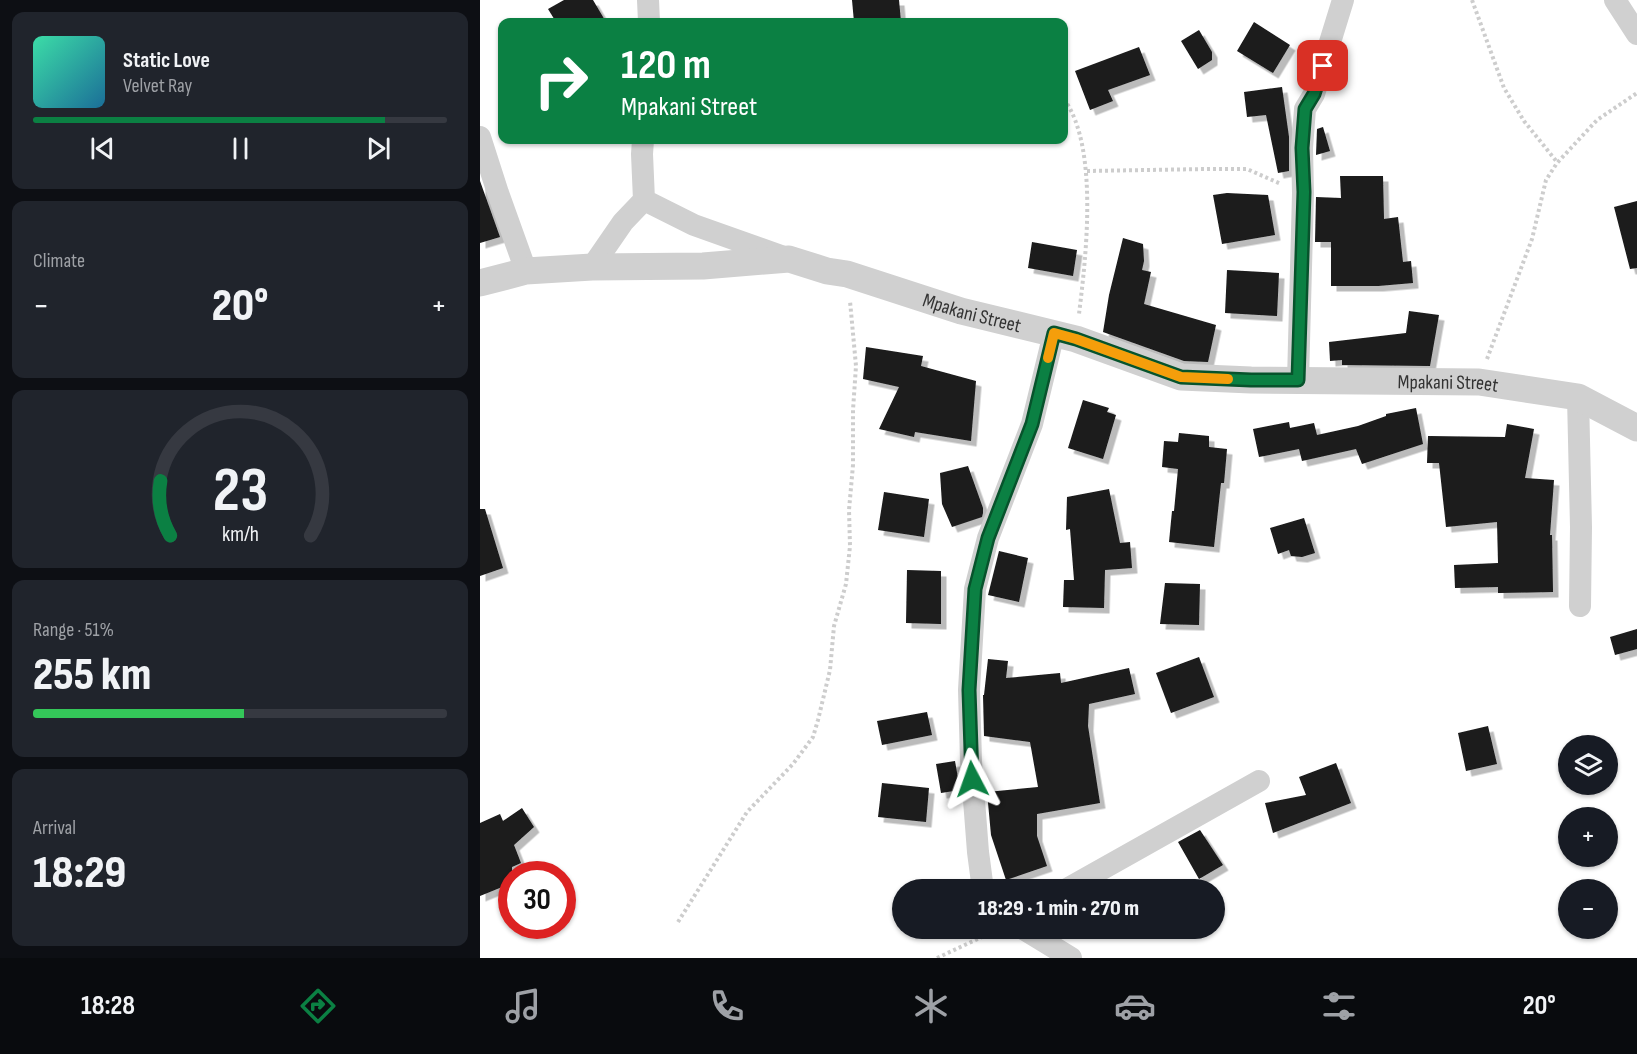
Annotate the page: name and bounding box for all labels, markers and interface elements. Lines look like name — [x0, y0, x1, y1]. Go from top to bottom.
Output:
text: 120 m — [621, 40, 711, 91]
pin — [1297, 40, 1348, 91]
icon: right — [522, 42, 600, 120]
text: Static Love — [123, 47, 210, 74]
icon: arrive — [1306, 49, 1339, 82]
text: Velvet Ray — [123, 74, 192, 98]
text: Mpakani Street — [621, 91, 757, 123]
icon: previous — [86, 132, 119, 165]
icon: pause — [224, 132, 257, 165]
icon: next — [362, 132, 395, 165]
text: Climate — [33, 249, 85, 273]
text: 20° — [212, 279, 268, 334]
text: − — [33, 286, 49, 326]
text: + — [431, 286, 447, 326]
street label: Mpakani Street — [920, 288, 1023, 338]
street label: Mpakani Street — [1397, 370, 1500, 398]
text: 23 — [212, 454, 268, 529]
text: km/h — [221, 522, 259, 547]
text: Range · 51% — [33, 618, 114, 642]
text: 255 km — [33, 648, 151, 703]
map controls — [1558, 735, 1618, 939]
button: layers — [1558, 735, 1618, 795]
position arrow — [940, 747, 1004, 811]
button: + — [1558, 807, 1618, 867]
text: Arrival — [33, 816, 76, 840]
text: 18:29 — [33, 846, 126, 901]
speed limit sign: 30 — [498, 861, 576, 939]
button: − — [1558, 879, 1618, 939]
text: 18:29 · 1 min · 270 m — [978, 895, 1139, 922]
icon: directions — [297, 985, 339, 1027]
icon: music — [502, 985, 544, 1027]
icon: phone — [706, 985, 748, 1027]
icon: climate — [910, 985, 952, 1027]
icon: car — [1114, 985, 1156, 1027]
icon: filters — [1318, 985, 1360, 1027]
text: 18:28 — [81, 990, 135, 1022]
text: 20° — [1523, 990, 1556, 1022]

